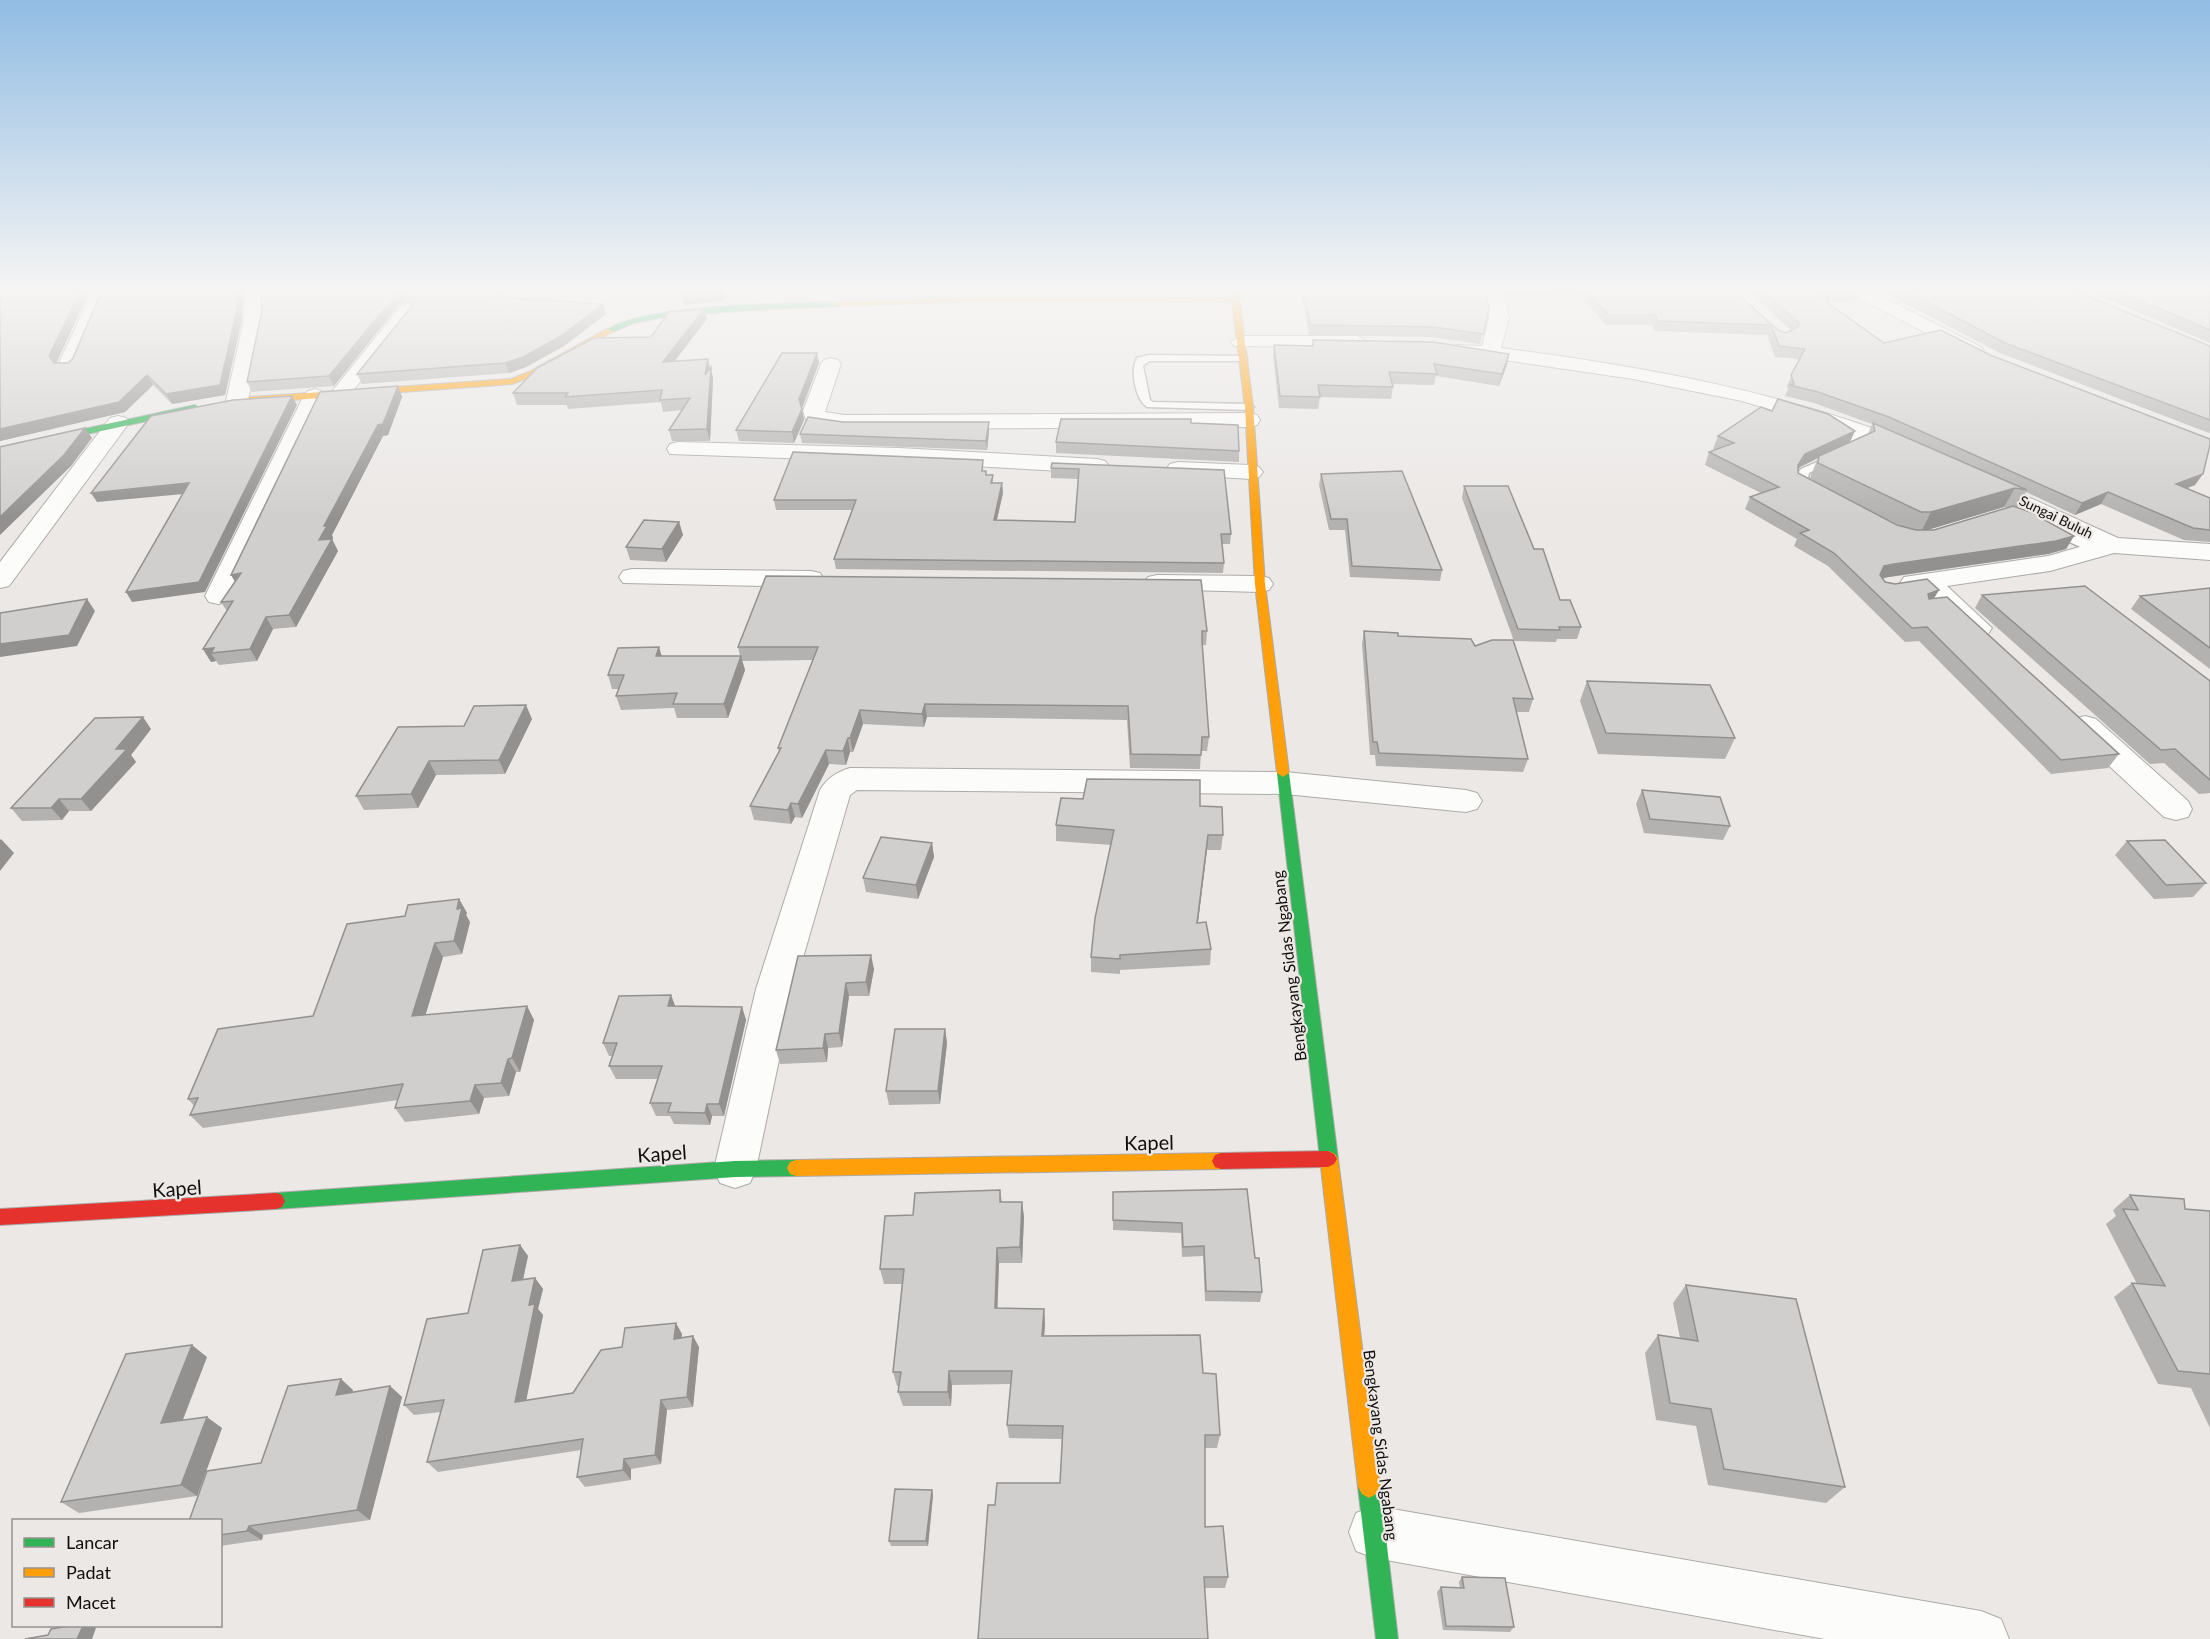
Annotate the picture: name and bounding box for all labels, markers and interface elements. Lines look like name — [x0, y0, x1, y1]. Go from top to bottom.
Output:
street label: Sungai Buluh — [2017, 491, 2096, 542]
street label: Bengkayang Sidas Ngabang — [1267, 870, 1310, 1062]
street label: Kapel — [1124, 1130, 1174, 1154]
street label: Kapel — [636, 1139, 688, 1167]
street label: Kapel — [151, 1174, 203, 1202]
street label: Bengkayang Sidas Ngabang — [1360, 1349, 1403, 1541]
legend — [12, 1519, 222, 1627]
text: Lancar — [66, 1531, 119, 1553]
text: Padat — [66, 1561, 111, 1583]
text: Macet — [66, 1591, 116, 1613]

